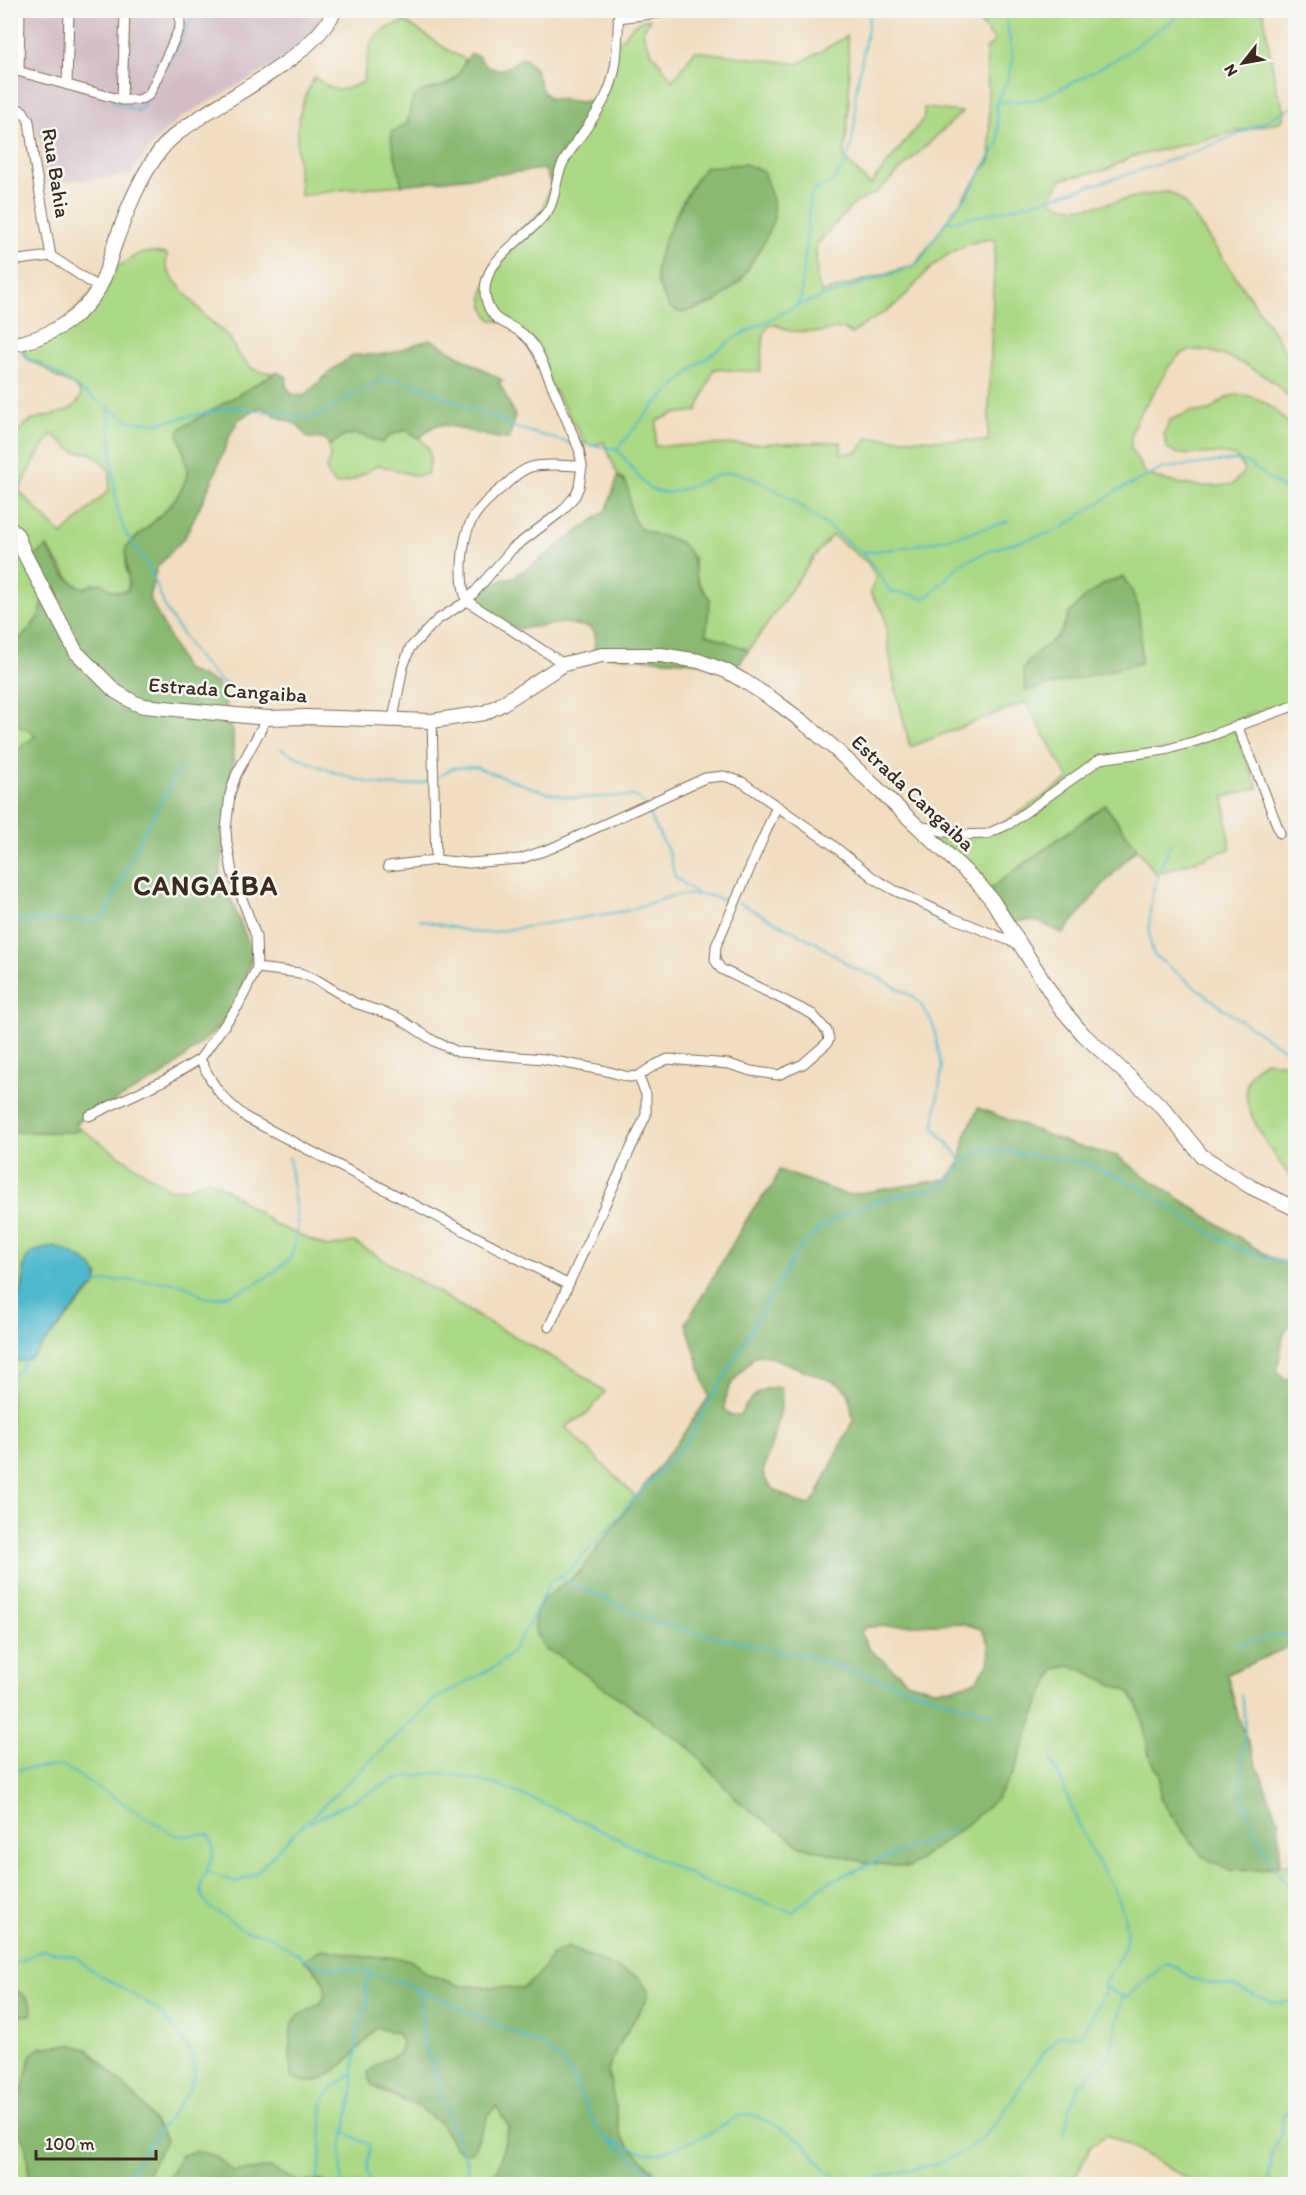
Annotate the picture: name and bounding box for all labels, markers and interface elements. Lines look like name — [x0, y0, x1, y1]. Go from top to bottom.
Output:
north arrow — [1213, 33, 1273, 93]
text: N — [1220, 61, 1241, 80]
street label: Rua Bahia — [37, 126, 76, 220]
street label: Estrada Cangaiba — [148, 671, 308, 708]
street label: Estrada Cangaiba — [847, 729, 980, 856]
district label: CANGAÍBA — [133, 869, 279, 902]
scale bar — [36, 2123, 156, 2161]
text: 100 m — [45, 2133, 95, 2155]

